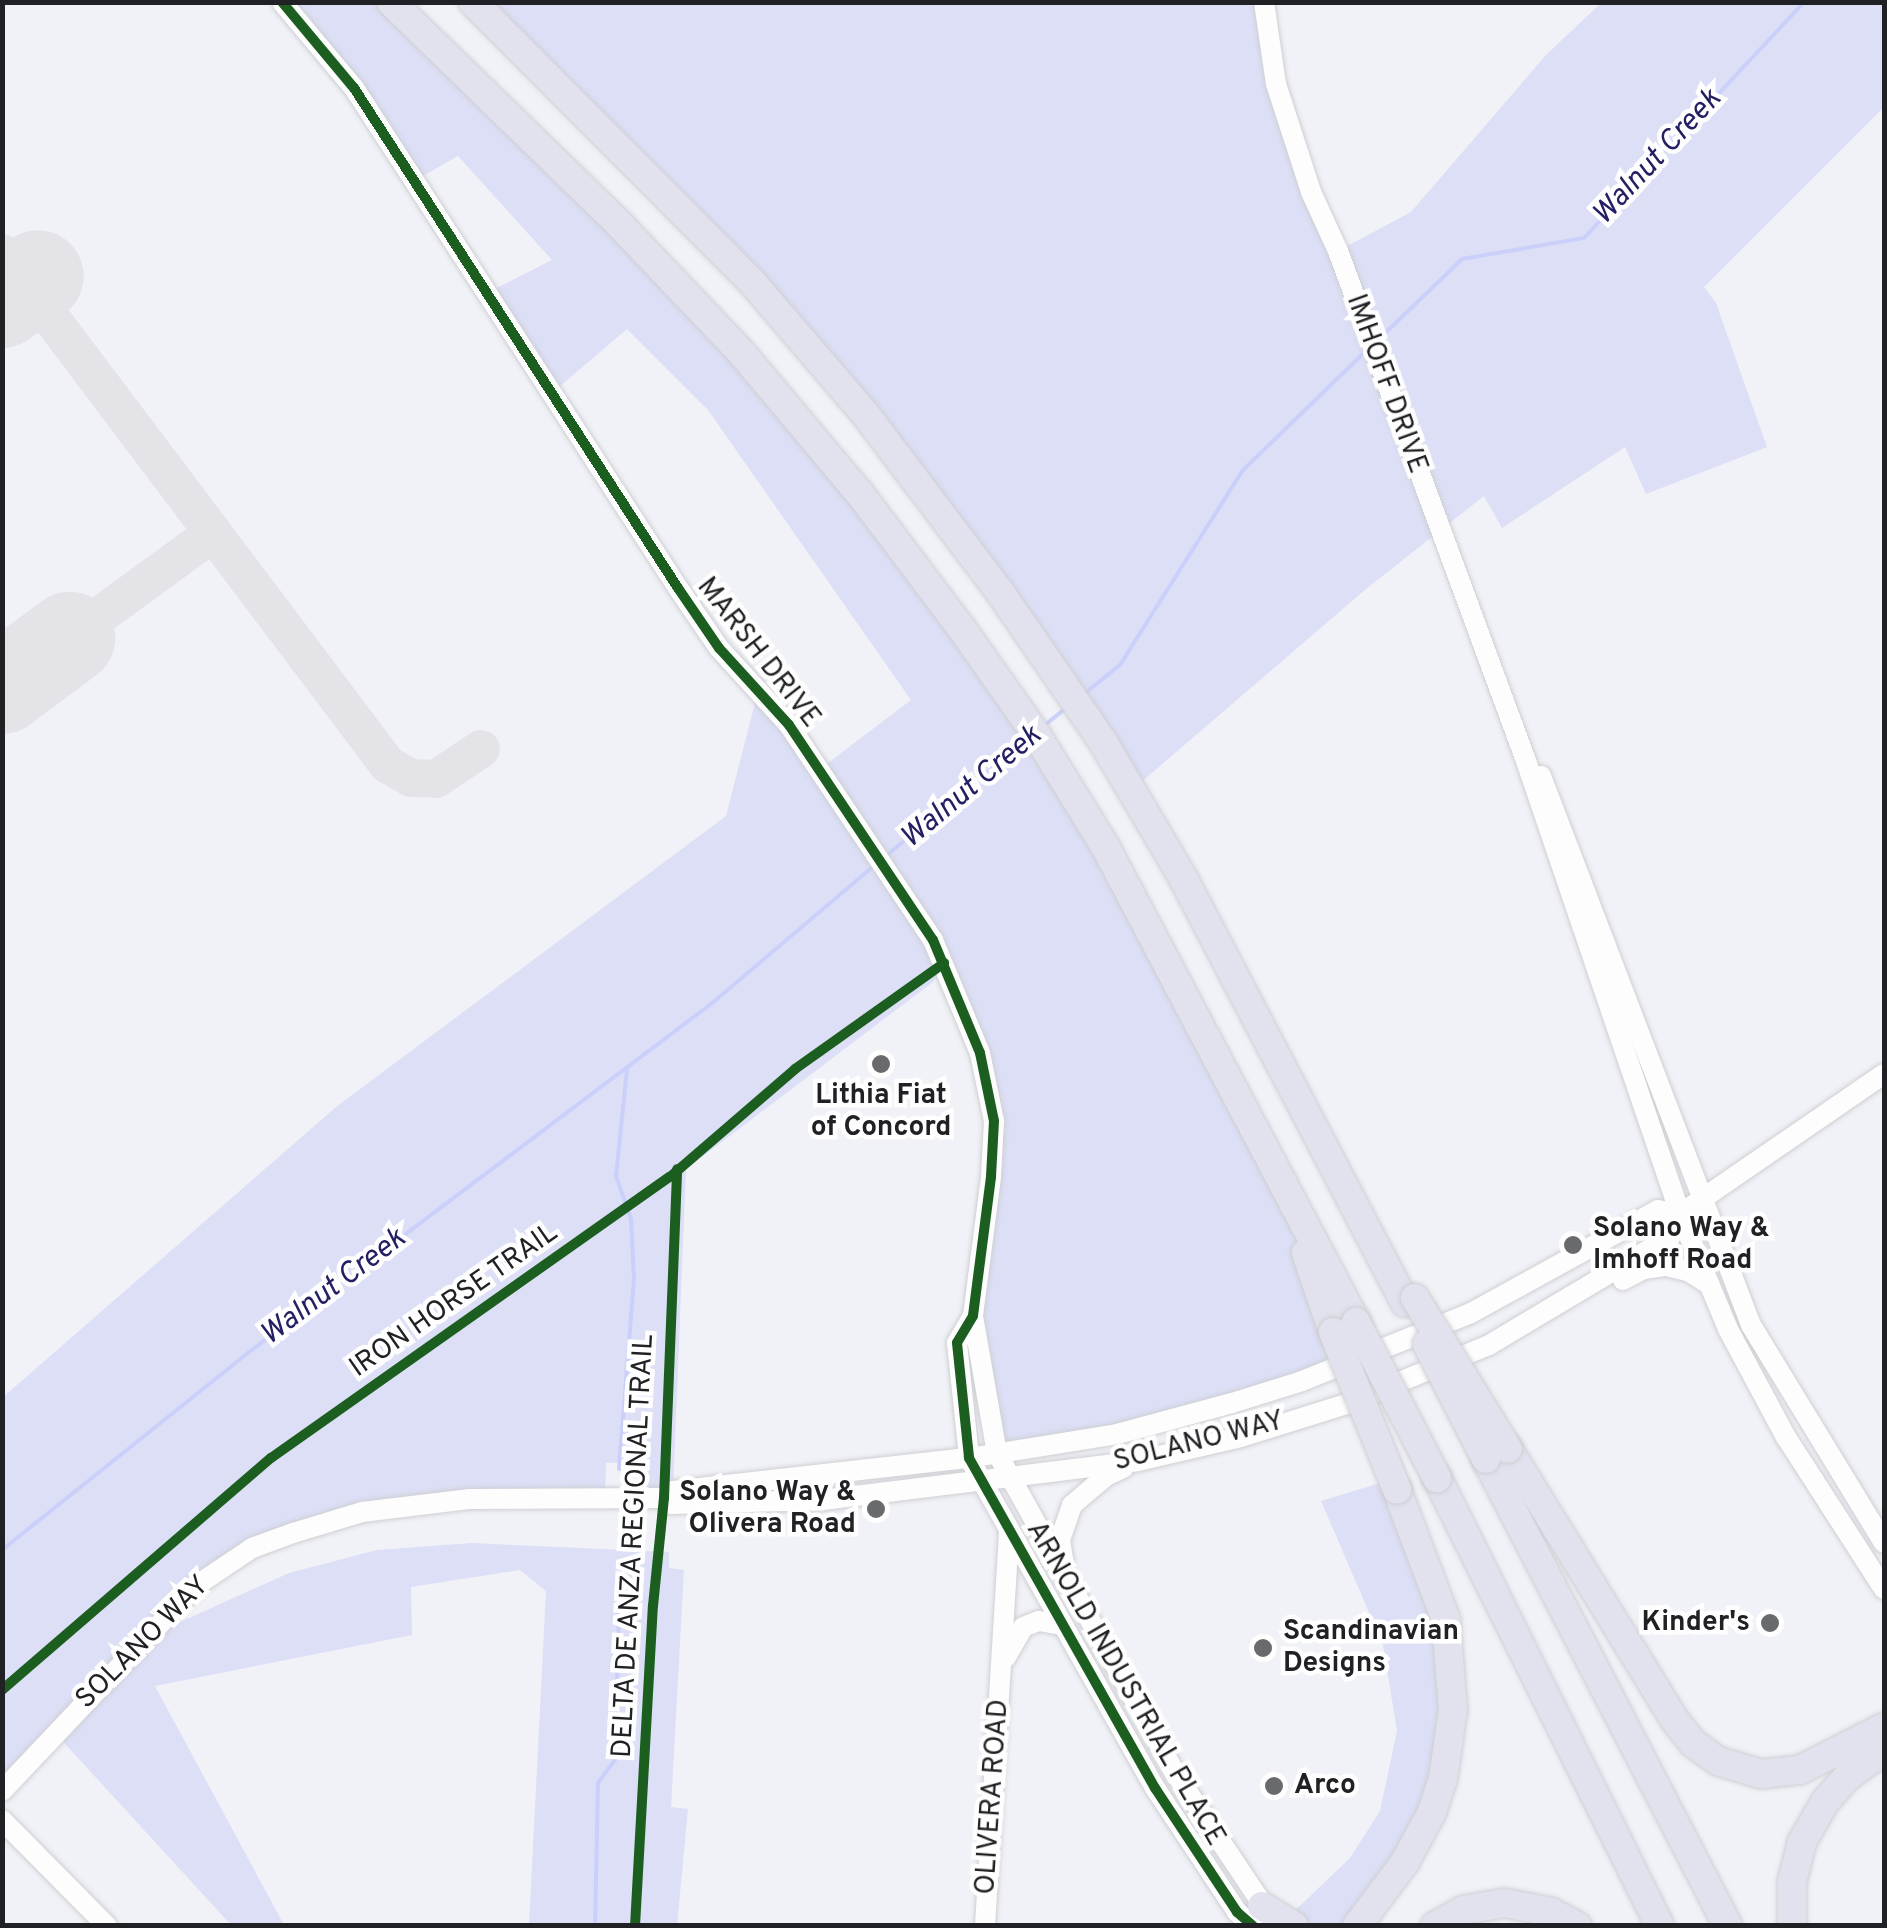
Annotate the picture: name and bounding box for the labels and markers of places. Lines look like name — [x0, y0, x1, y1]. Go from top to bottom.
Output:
marker: Lithia Fiat of Concord — [870, 1053, 892, 1075]
place label: Lithia Fiat of Concord — [811, 1079, 951, 1145]
place label: Solano Way & Imhoff Road — [1593, 1212, 1770, 1278]
marker: Solano Way & Imhoff Road — [1562, 1234, 1584, 1256]
place label: Solano Way & Olivera Road — [679, 1476, 856, 1542]
marker: Solano Way & Olivera Road — [865, 1498, 887, 1520]
place label: Kinder's — [1641, 1606, 1750, 1640]
marker: Kinder's — [1759, 1612, 1781, 1634]
place label: Scandinavian Designs — [1283, 1615, 1459, 1681]
marker: Scandinavian Designs — [1252, 1637, 1274, 1659]
place label: Arco — [1294, 1769, 1356, 1803]
marker: Arco — [1263, 1775, 1285, 1797]

